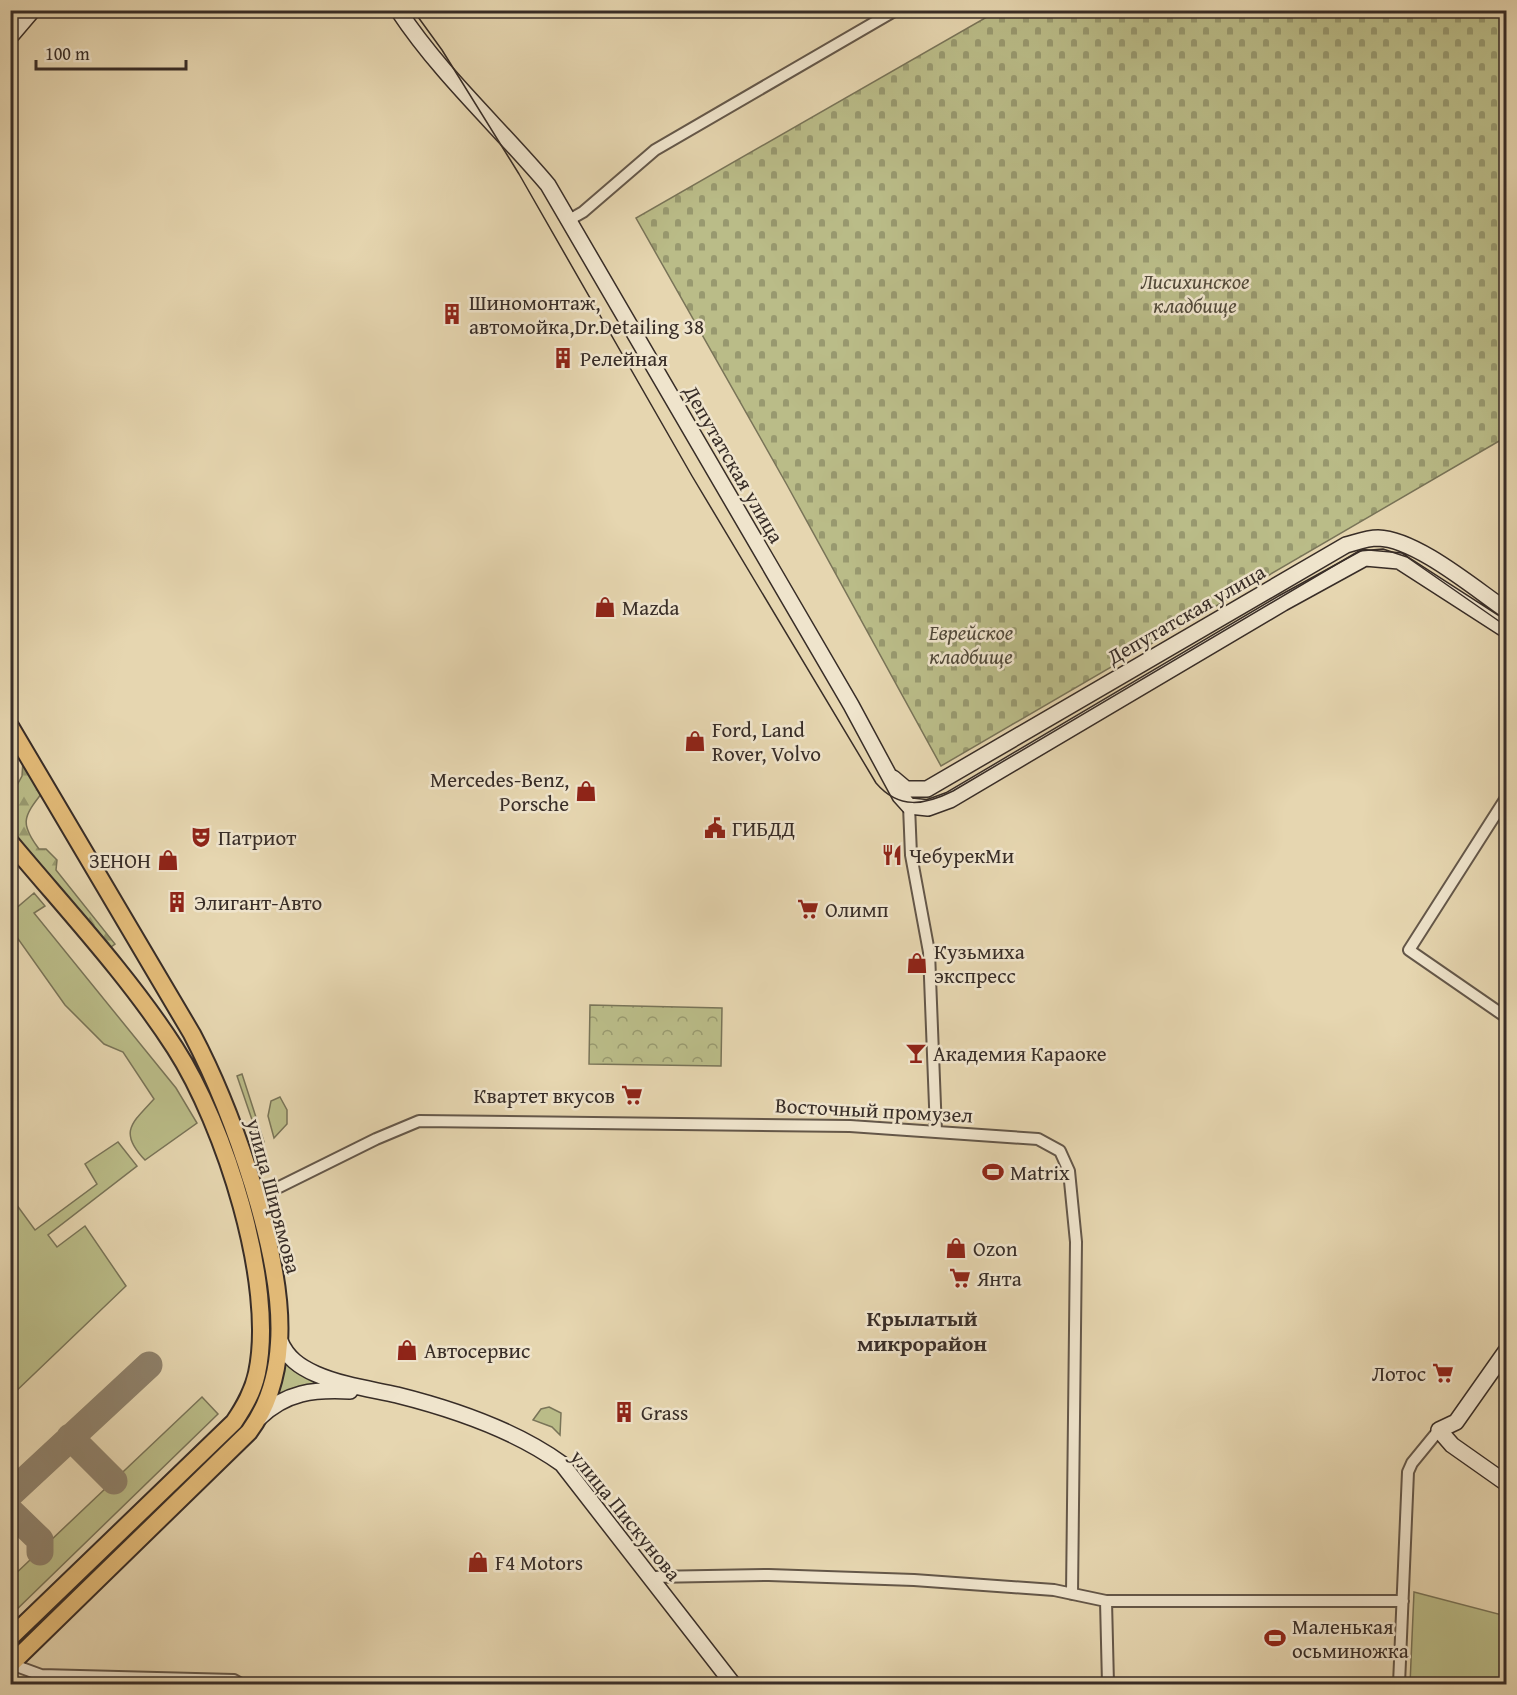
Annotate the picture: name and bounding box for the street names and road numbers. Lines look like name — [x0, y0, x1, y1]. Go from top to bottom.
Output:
street label: Депутатская улица — [675, 378, 792, 549]
street label: Депутатская улица — [1100, 556, 1271, 673]
street label: Восточный промузел — [774, 1089, 974, 1131]
street label: улица Ширямова — [238, 1114, 310, 1277]
street label: улица Пискунова — [563, 1442, 689, 1587]

